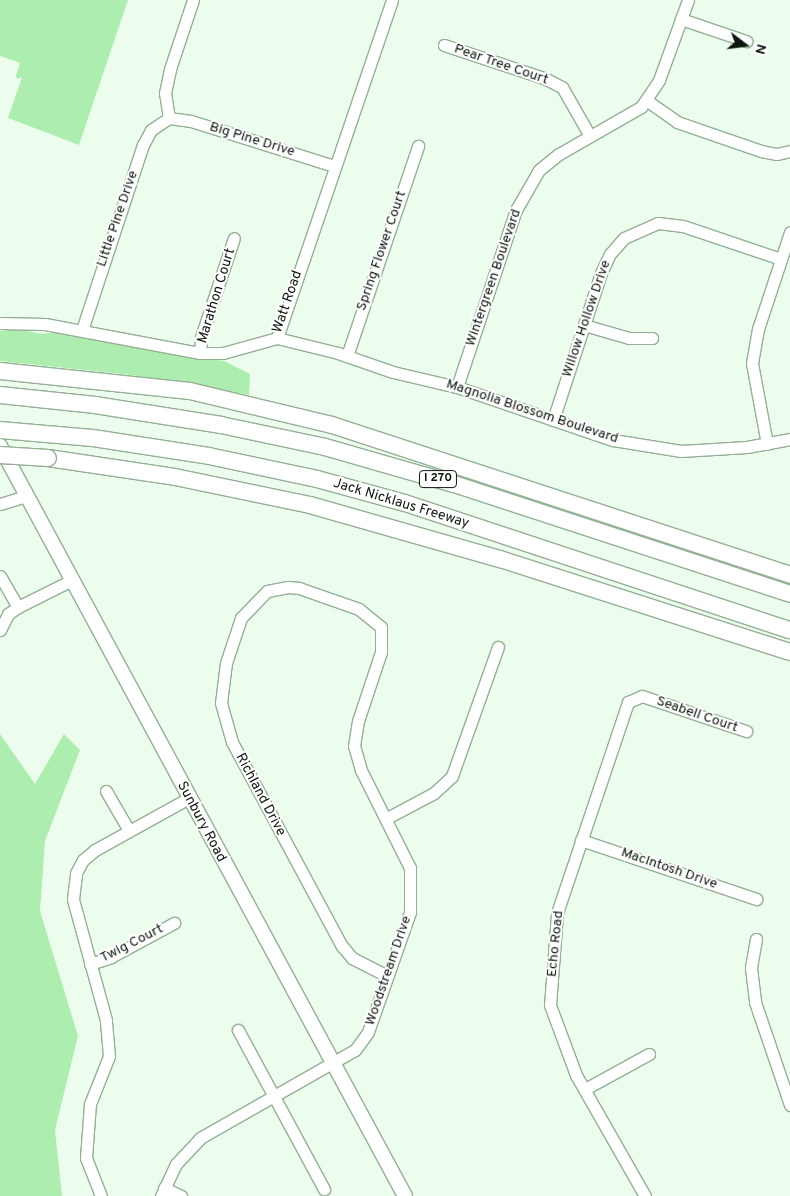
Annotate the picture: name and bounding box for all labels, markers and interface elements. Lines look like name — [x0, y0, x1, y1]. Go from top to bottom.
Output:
north arrow — [720, 20, 770, 70]
street label: Pear Tree Court — [451, 41, 551, 89]
text: N — [750, 42, 769, 56]
street label: Big Pine Drive — [207, 119, 297, 161]
street label: Little Pine Drive — [94, 169, 142, 269]
street label: Spring Flower Court — [354, 189, 410, 313]
street label: Wintergreen Boulevard — [463, 207, 525, 349]
street label: Marathon Court — [195, 246, 239, 346]
street label: Willow Hollow Drive — [559, 258, 615, 380]
street label: Watt Road — [270, 269, 306, 335]
street label: Magnolia Blossom Boulevard — [444, 376, 620, 448]
road number: I 270 — [418, 469, 458, 488]
street label: Jack Nicklaus Freeway — [331, 475, 471, 533]
street label: Seabell Court — [654, 693, 740, 737]
street label: Richland Drive — [231, 751, 289, 839]
street label: Sunbury Road — [173, 779, 229, 865]
street label: MacIntosh Drive — [619, 845, 719, 893]
street label: Echo Road — [544, 910, 568, 978]
street label: Woodstream Drive — [362, 914, 416, 1028]
street label: Twig Court — [98, 921, 166, 967]

